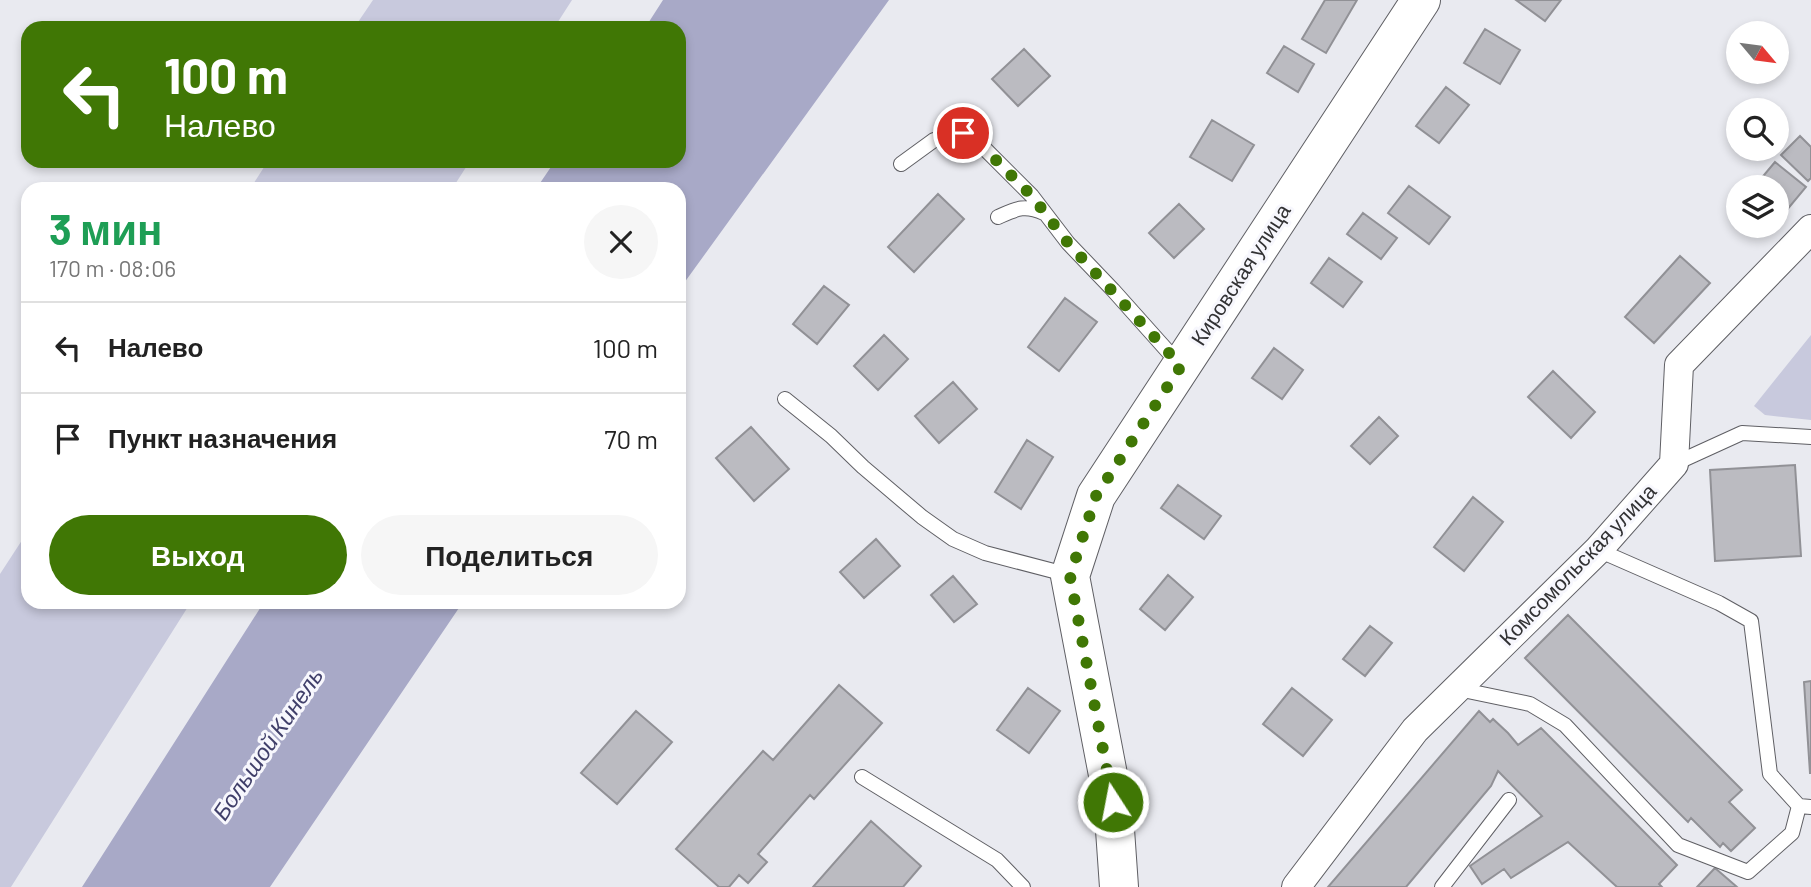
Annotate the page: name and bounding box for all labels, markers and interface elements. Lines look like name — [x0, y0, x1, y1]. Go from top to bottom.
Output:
north arrow — [1726, 21, 1788, 84]
map controls — [1726, 21, 1789, 238]
text: 100 m — [164, 45, 288, 104]
icon: left — [49, 49, 140, 140]
button: search — [1726, 98, 1789, 161]
pin — [933, 103, 993, 163]
text: Налево — [164, 105, 276, 143]
icon: arrive — [944, 114, 982, 152]
button: layers — [1726, 175, 1789, 238]
street label: Кировская улица — [1185, 199, 1295, 349]
text: 3 мин — [49, 203, 162, 253]
button: close — [584, 205, 658, 279]
text: 170 m · 08:06 — [49, 254, 176, 282]
icon: left — [49, 329, 87, 367]
text: Налево — [108, 331, 203, 362]
text: 100 m — [593, 332, 658, 363]
icon: arrive — [49, 420, 87, 458]
text: Пункт назначения — [108, 422, 337, 453]
text: 70 m — [604, 423, 658, 454]
street label: Комсомольская улица — [1493, 478, 1661, 650]
button: Выход — [49, 515, 347, 595]
button: Поделиться — [361, 515, 658, 595]
water label: Большой Кинель — [206, 662, 328, 825]
position arrow — [1076, 765, 1150, 839]

